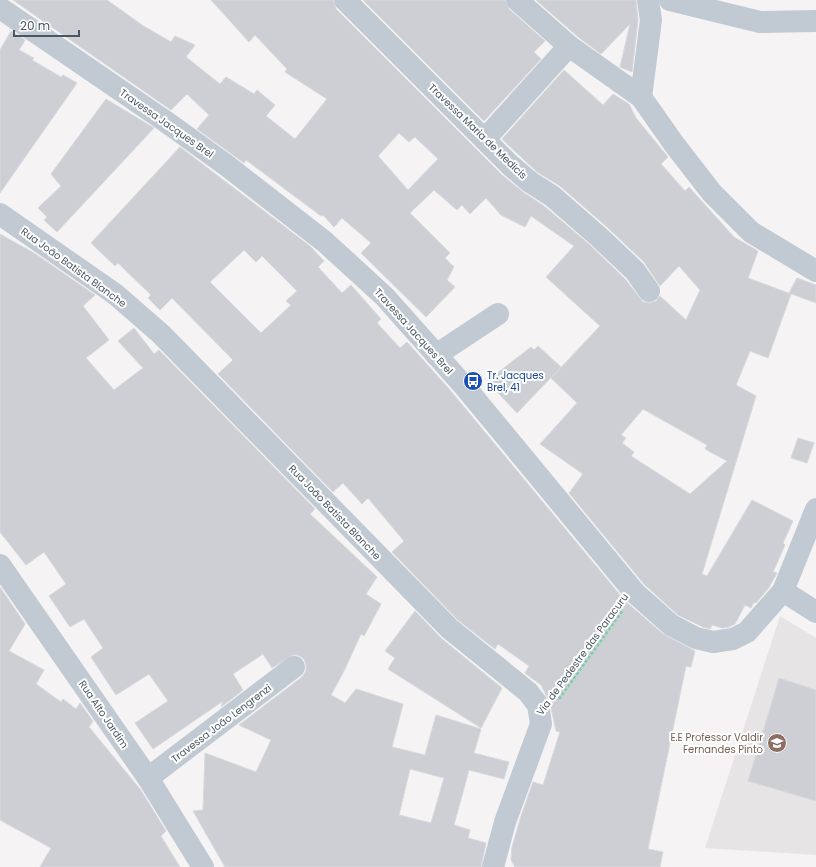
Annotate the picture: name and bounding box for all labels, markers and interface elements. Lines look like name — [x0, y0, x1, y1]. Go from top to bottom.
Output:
scale bar — [14, 12, 79, 38]
text: 20 m — [20, 17, 50, 34]
street label: Travessa Maria de Medicis — [425, 80, 530, 183]
street label: Travessa Jacques Brel — [117, 85, 217, 162]
street label: Rua João Batista Blanche — [18, 224, 130, 311]
street label: Travessa Jacques Brel — [371, 285, 457, 378]
place label: Tr. Jacques Brel, 41 — [487, 368, 544, 395]
bus stop icon: Tr. Jacques Brel, 41 — [462, 370, 484, 392]
street label: Rua João Batista Blanche — [285, 461, 384, 563]
street label: Via de Pedestre das Paracuru — [533, 590, 632, 718]
street label: Rua Alto Jardim — [75, 677, 132, 751]
street label: Travessa João Lengrenzi — [168, 681, 275, 766]
place label: E.E Professor Valdir Fernandes Pinto — [670, 730, 763, 757]
school or university icon: E.E Professor Valdir Fernandes Pinto — [766, 732, 788, 754]

